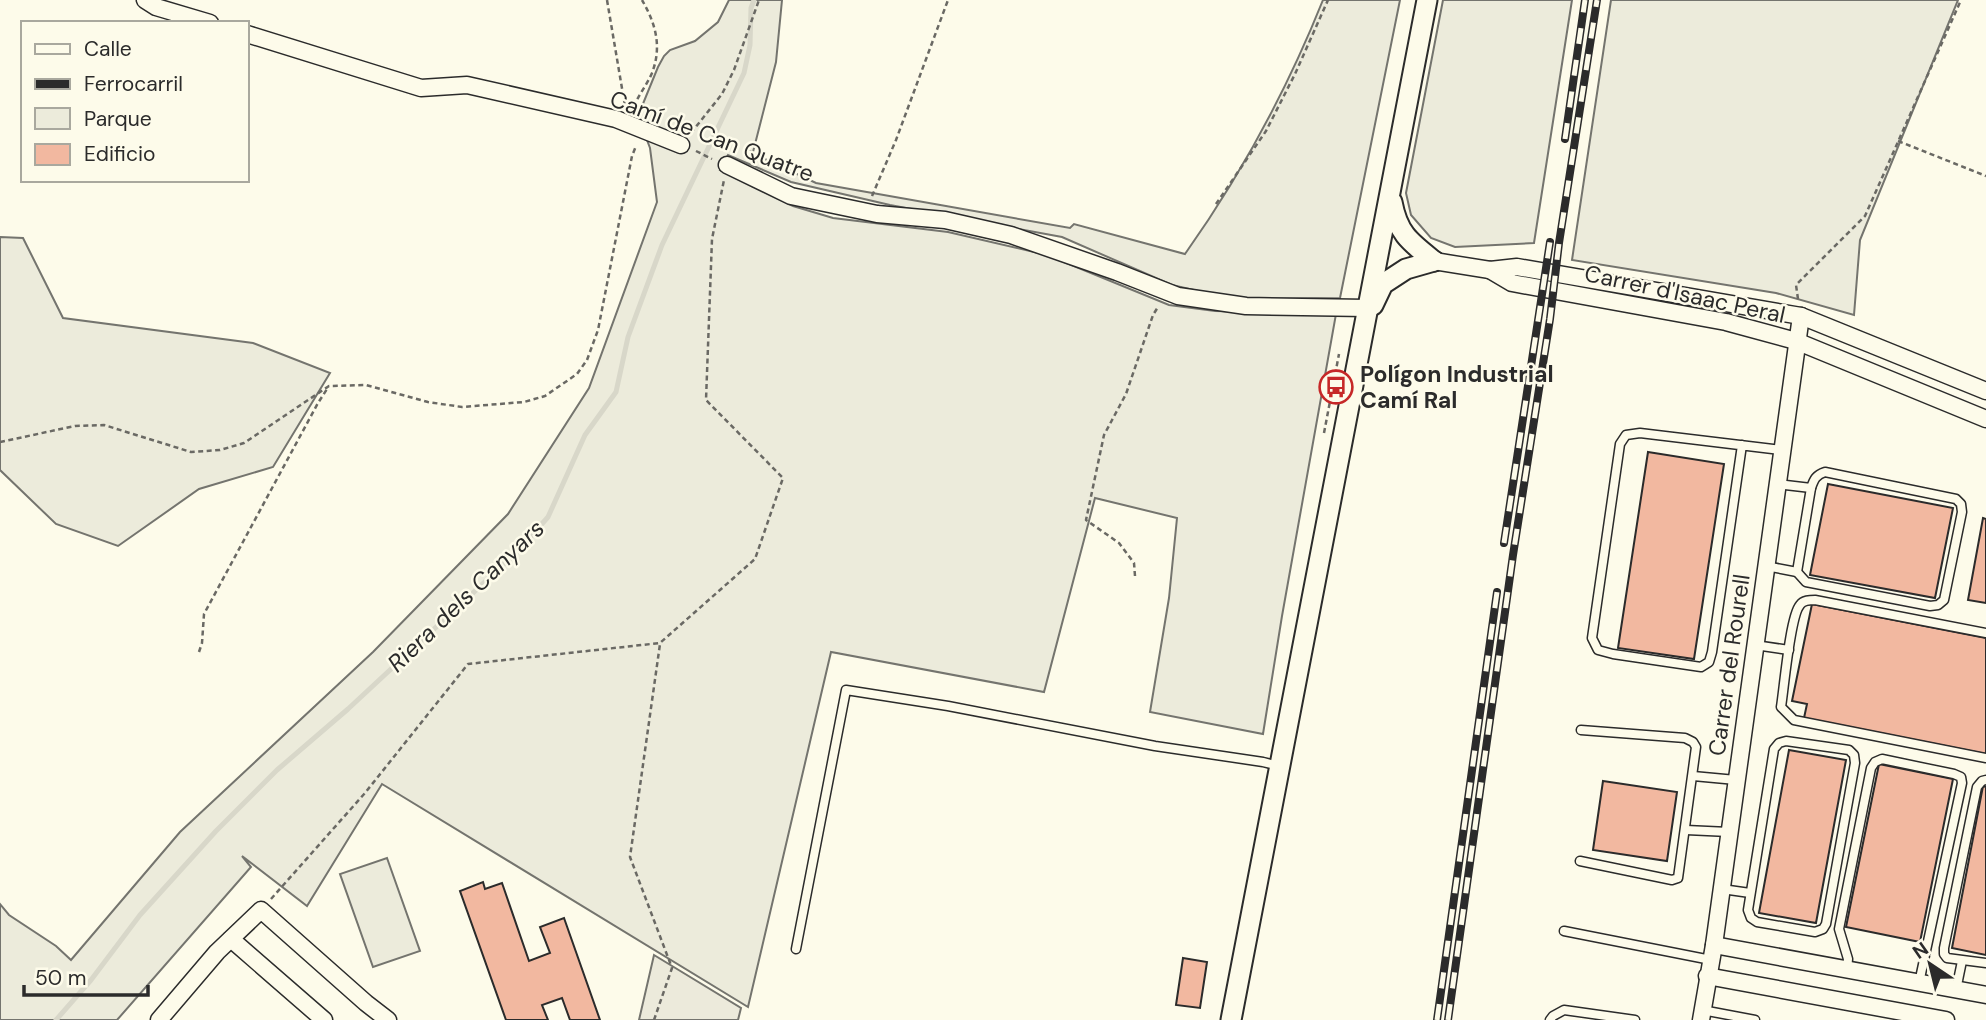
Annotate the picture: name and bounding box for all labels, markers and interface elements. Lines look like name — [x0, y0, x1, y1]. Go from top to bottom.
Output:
legend — [21, 21, 248, 182]
text: Calle — [84, 35, 132, 63]
text: Ferrocarril — [84, 70, 183, 98]
street label: Camí de Can Quatre — [606, 83, 818, 189]
text: Parque — [84, 105, 152, 133]
text: Edificio — [84, 140, 155, 168]
street label: Carrer d'Isaac Peral — [1582, 258, 1788, 330]
place label: Polígon Industrial Camí Ral — [1360, 359, 1554, 415]
bus stop icon: Polígon Industrial Camí Ral — [1317, 368, 1355, 406]
water label: Riera dels Canyars — [381, 513, 551, 679]
street label: Carrer del Rourell — [1701, 572, 1757, 758]
north arrow — [1895, 929, 1965, 999]
text: N — [1908, 936, 1933, 965]
scale bar — [24, 954, 149, 998]
text: 50 m — [35, 964, 86, 992]

